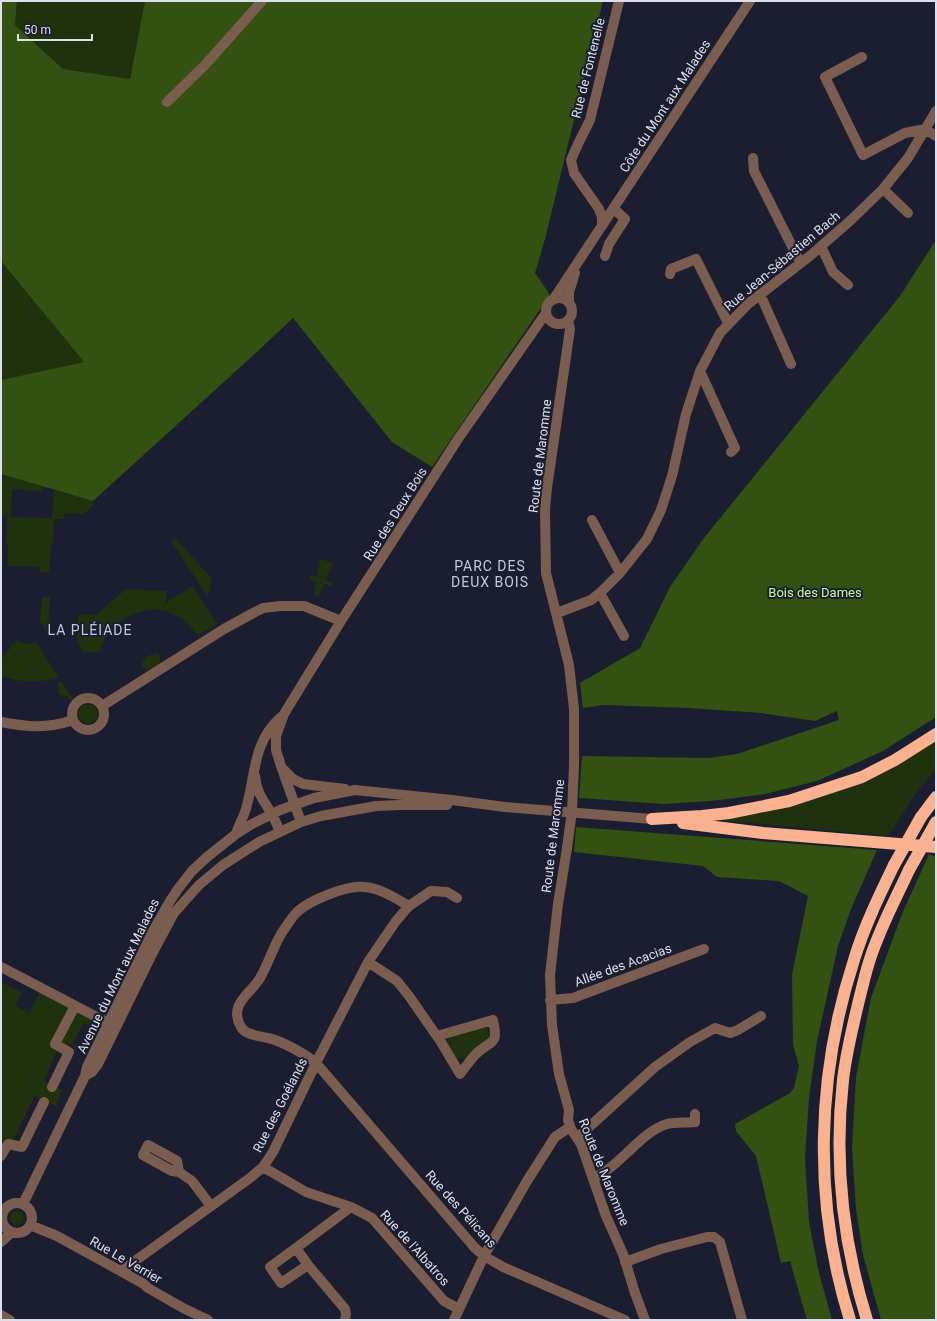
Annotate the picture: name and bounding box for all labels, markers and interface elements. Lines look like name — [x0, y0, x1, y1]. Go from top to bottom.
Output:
scale bar — [18, 16, 92, 42]
street label: Rue de Fontenelle — [568, 16, 608, 120]
text: 50 m — [24, 23, 51, 37]
street label: Côte du Mont aux Malades — [617, 37, 714, 175]
street label: Rue Jean-Sébastien Bach — [721, 208, 843, 314]
street label: Route de Maromme — [526, 398, 554, 514]
street label: Rue des Deux Bois — [360, 464, 430, 563]
district label: PARC DES DEUX BOIS — [451, 558, 529, 590]
park label: Bois des Dames — [768, 585, 862, 600]
district label: LA PLÉIADE — [48, 621, 132, 638]
street label: Route de Maromme — [539, 778, 567, 894]
street label: Avenue du Mont aux Malades — [74, 896, 162, 1056]
street label: Allée des Acacias — [572, 940, 674, 990]
street label: Rue des Goélands — [250, 1055, 310, 1155]
street label: Route de Maromme — [576, 1116, 632, 1228]
street label: Rue des Pélicans — [422, 1167, 500, 1251]
street label: Rue de l'Albatros — [377, 1207, 453, 1289]
street label: Rue Le Verrier — [87, 1233, 165, 1287]

